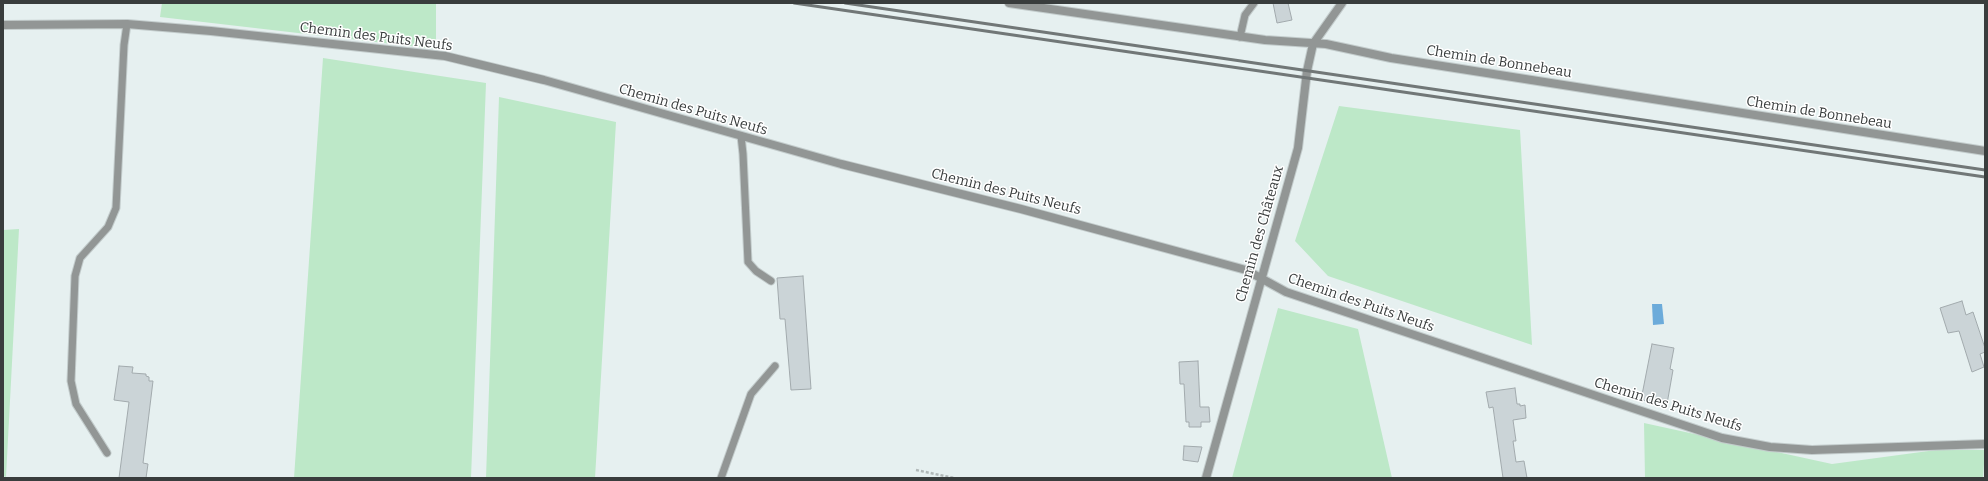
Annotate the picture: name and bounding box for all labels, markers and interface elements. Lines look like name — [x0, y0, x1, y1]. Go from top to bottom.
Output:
street label: Chemin des Puits Neufs — [299, 19, 453, 55]
street label: Chemin de Bonnebeau — [1425, 42, 1573, 82]
street label: Chemin des Puits Neufs — [617, 81, 769, 139]
street label: Chemin de Bonnebeau — [1745, 93, 1893, 133]
street label: Chemin des Châteaux — [1232, 164, 1288, 304]
street label: Chemin des Puits Neufs — [929, 165, 1083, 219]
street label: Chemin des Puits Neufs — [1286, 270, 1436, 336]
street label: Chemin des Puits Neufs — [1592, 374, 1744, 436]

